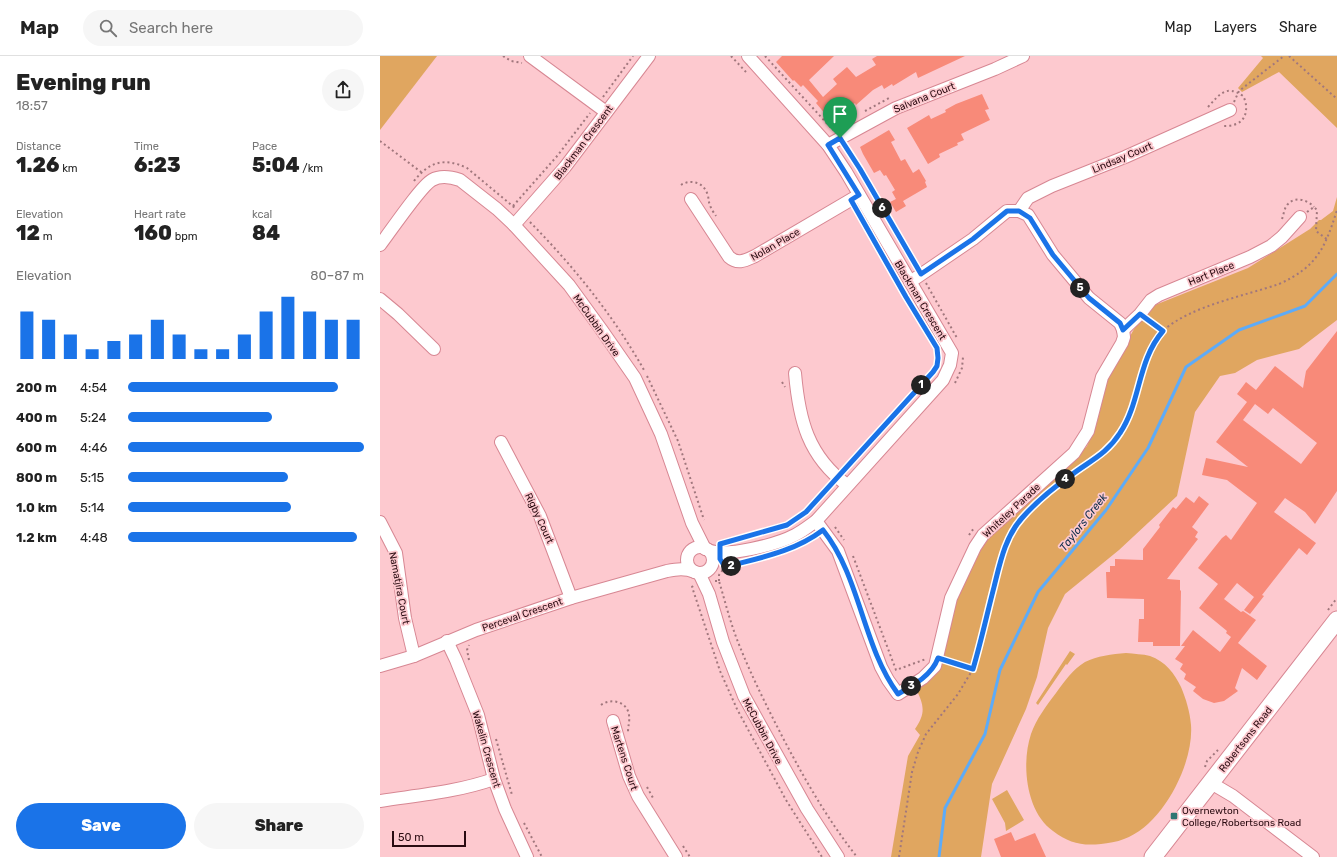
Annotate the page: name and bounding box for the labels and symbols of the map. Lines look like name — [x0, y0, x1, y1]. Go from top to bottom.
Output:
street label: Salvana Court — [892, 80, 957, 116]
pin — [823, 97, 857, 138]
street label: Blackman Crescent — [552, 103, 616, 182]
street label: Lindsay Court — [1090, 140, 1154, 176]
pin: 6 — [872, 198, 892, 218]
street label: Nolan Place — [749, 226, 803, 264]
street label: Blackman Crescent — [892, 259, 949, 342]
street label: Hart Place — [1187, 259, 1236, 289]
pin: 5 — [1070, 278, 1090, 298]
street label: McCubbin Drive — [570, 292, 622, 359]
pin: 1 — [911, 375, 931, 395]
pin: 4 — [1055, 469, 1075, 489]
street label: Whiteley Parade — [980, 481, 1043, 540]
street label: Rigby Court — [522, 491, 556, 546]
water label: Taylors Creek — [1057, 491, 1110, 554]
street label: Namatjira Court — [386, 551, 412, 626]
pin: 2 — [721, 556, 741, 576]
street label: Perceval Crescent — [480, 596, 564, 634]
pin: 3 — [901, 676, 921, 696]
street label: McCubbin Drive — [740, 696, 785, 767]
street label: Robertsons Road — [1217, 705, 1275, 775]
street label: Wakelin Crescent — [469, 710, 503, 789]
street label: Martens Court — [608, 725, 640, 792]
place label: Overnewton College/Robertsons Road — [1182, 805, 1301, 829]
marker: Overnewton College/Robertsons Road — [1169, 811, 1179, 821]
scale bar — [392, 829, 466, 848]

